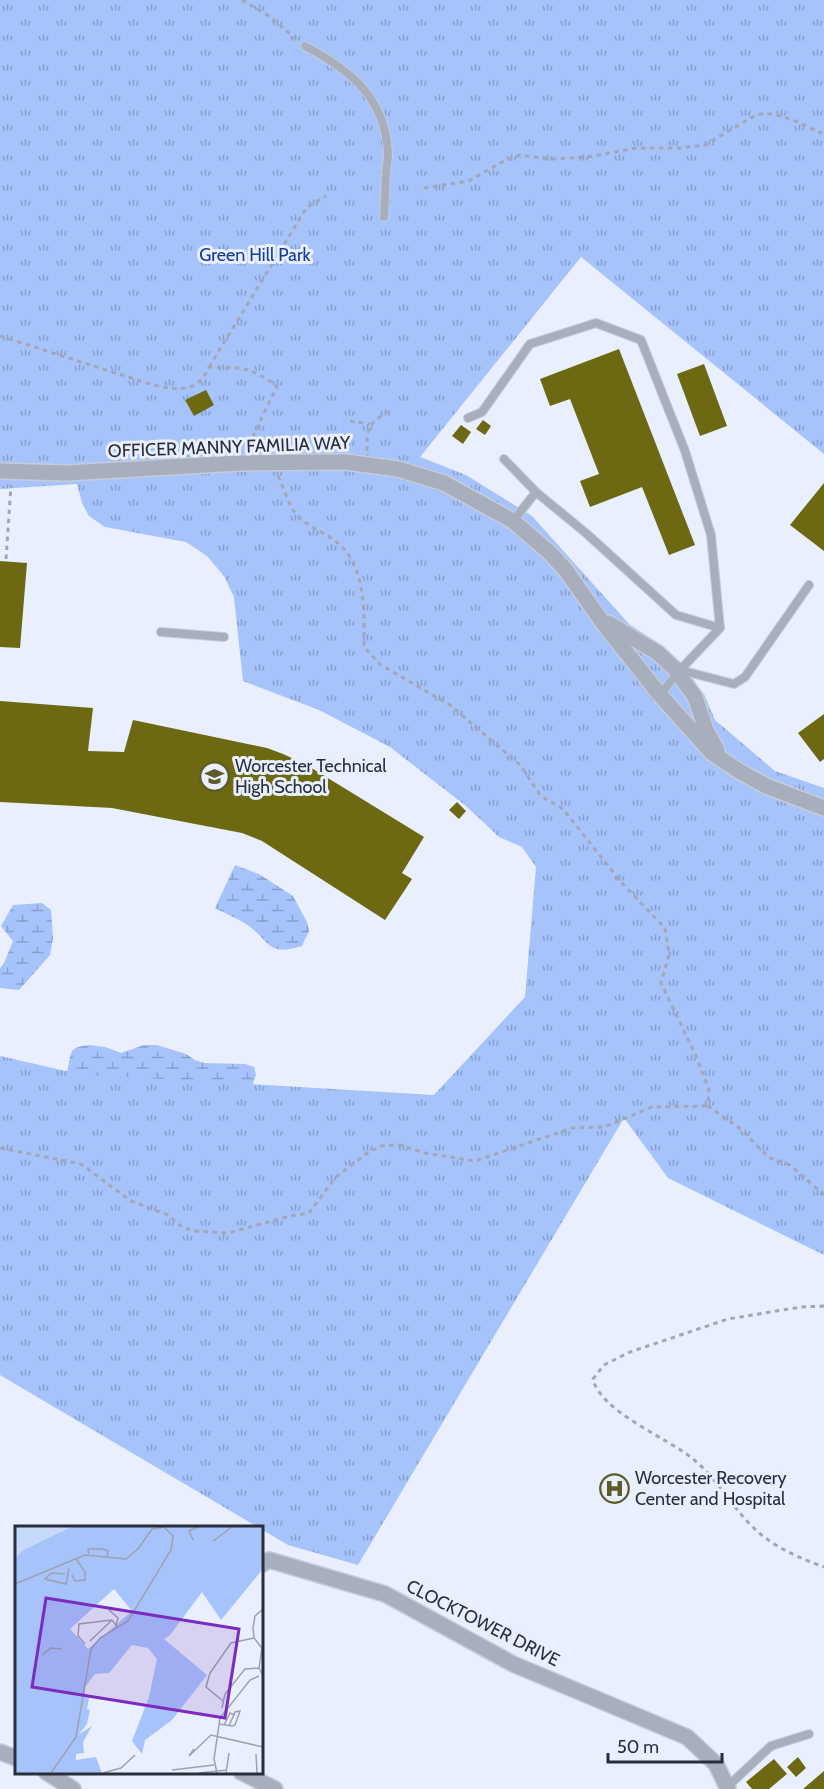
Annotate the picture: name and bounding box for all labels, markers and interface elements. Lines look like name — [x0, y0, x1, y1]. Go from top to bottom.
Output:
park label: Green Hill Park — [199, 244, 312, 266]
street label: OFFICER MANNY FAMILIA WAY — [107, 432, 351, 462]
place label: Worcester Technical High School — [235, 755, 387, 798]
school or university icon: Worcester Technical High School — [198, 760, 230, 792]
place label: Worcester Recovery Center and Hospital — [635, 1467, 787, 1510]
hospital icon: Worcester Recovery Center and Hospital — [598, 1472, 630, 1504]
inset map — [15, 1526, 262, 1774]
street label: CLOCKTOWER DRIVE — [403, 1575, 563, 1671]
scale bar — [608, 1726, 722, 1764]
text: 50 m — [617, 1736, 659, 1758]

